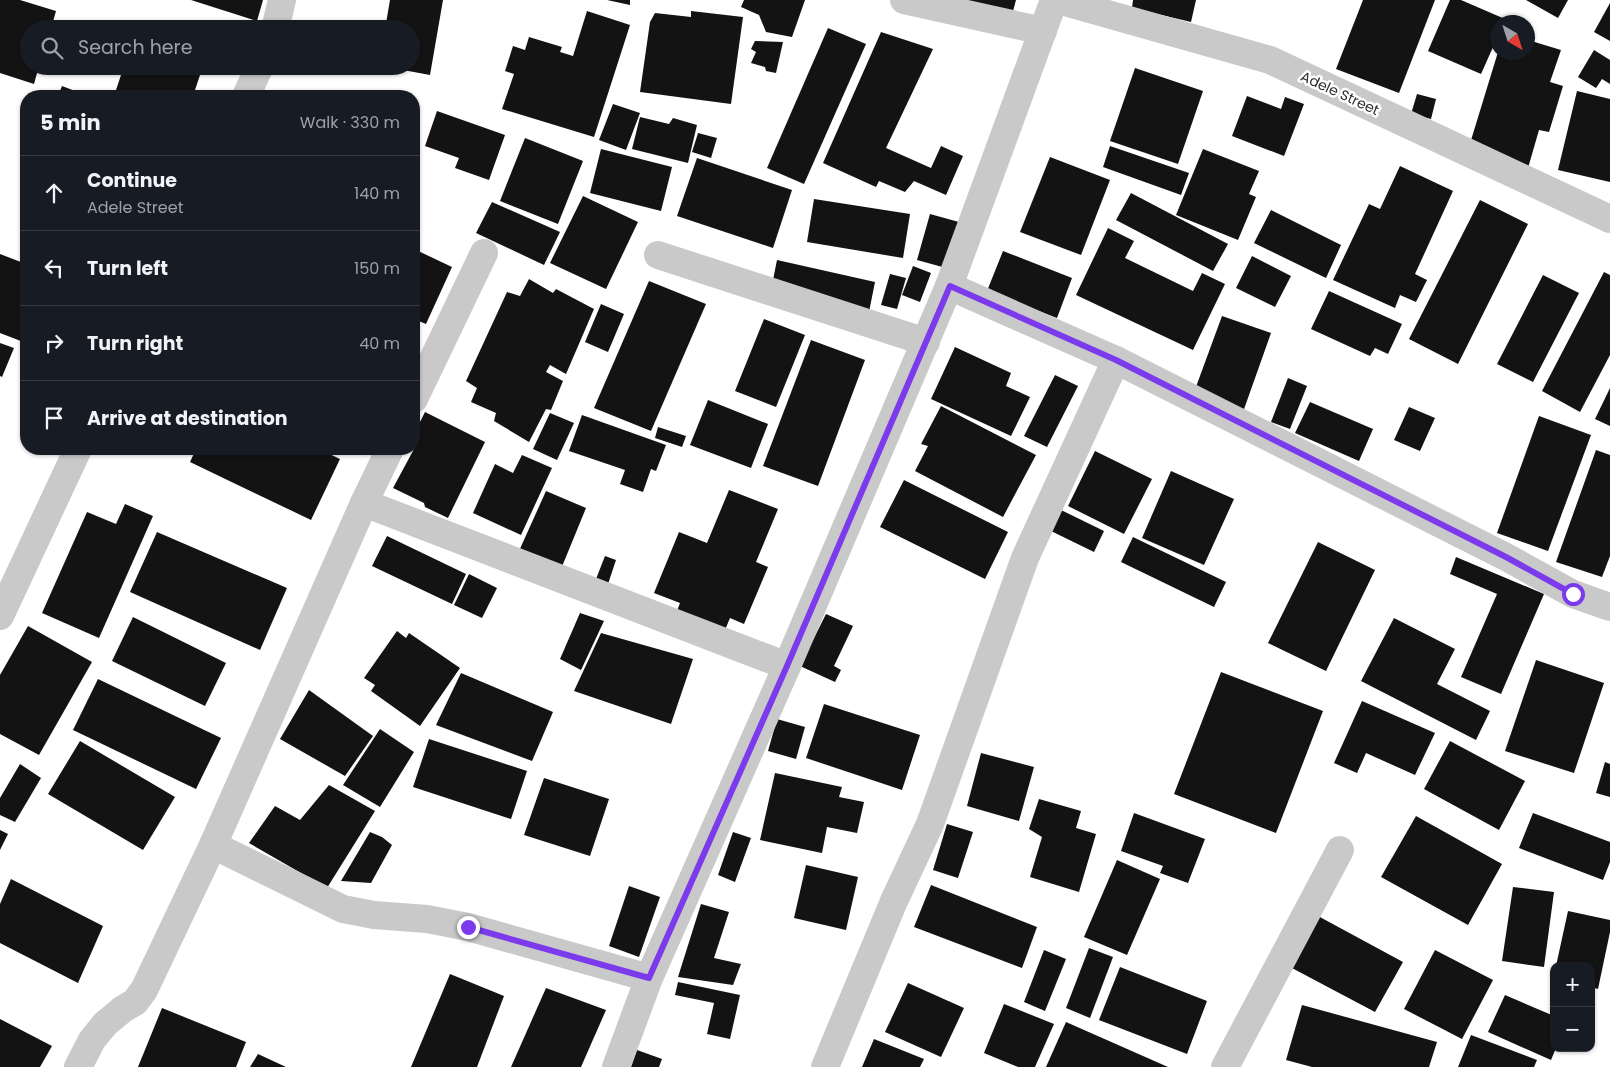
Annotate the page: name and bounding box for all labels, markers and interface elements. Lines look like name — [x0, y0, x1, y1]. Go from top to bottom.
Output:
north arrow — [1490, 15, 1535, 60]
search box — [20, 20, 420, 75]
icon: search — [38, 34, 66, 62]
text: Search here — [78, 34, 192, 61]
street label: Adele Street — [1298, 66, 1382, 120]
text: 5 min — [40, 108, 101, 137]
text: Walk · 330 m — [300, 111, 400, 134]
text: Continue — [87, 167, 177, 194]
icon: ahead — [40, 179, 68, 207]
text: 140 m — [354, 182, 400, 205]
text: Adele Street — [87, 196, 184, 219]
icon: left — [40, 254, 68, 282]
text: Turn left — [87, 255, 168, 282]
text: 150 m — [354, 257, 400, 280]
icon: right — [40, 329, 68, 357]
text: Turn right — [87, 330, 183, 357]
text: 40 m — [359, 332, 400, 355]
icon: arrive — [40, 404, 68, 432]
text: Arrive at destination — [87, 405, 288, 432]
route start — [1562, 583, 1585, 606]
route end — [457, 916, 480, 939]
map controls — [1550, 962, 1595, 1052]
button: + — [1550, 962, 1595, 1007]
button: − — [1550, 1007, 1595, 1052]

